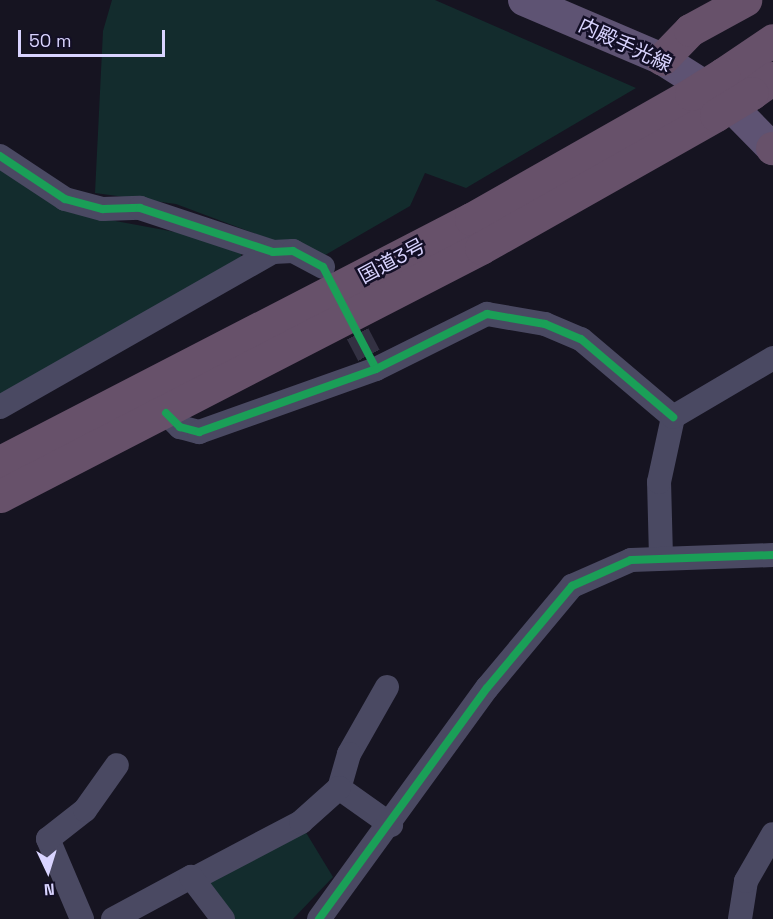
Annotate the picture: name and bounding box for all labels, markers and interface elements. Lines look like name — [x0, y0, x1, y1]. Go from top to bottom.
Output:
street label: 内殿手光線 — [575, 13, 675, 77]
scale bar — [21, 18, 168, 56]
text: 50 m — [29, 29, 71, 52]
street label: 国道3号 — [355, 233, 429, 289]
north arrow — [18, 841, 78, 901]
text: N — [43, 879, 55, 900]

